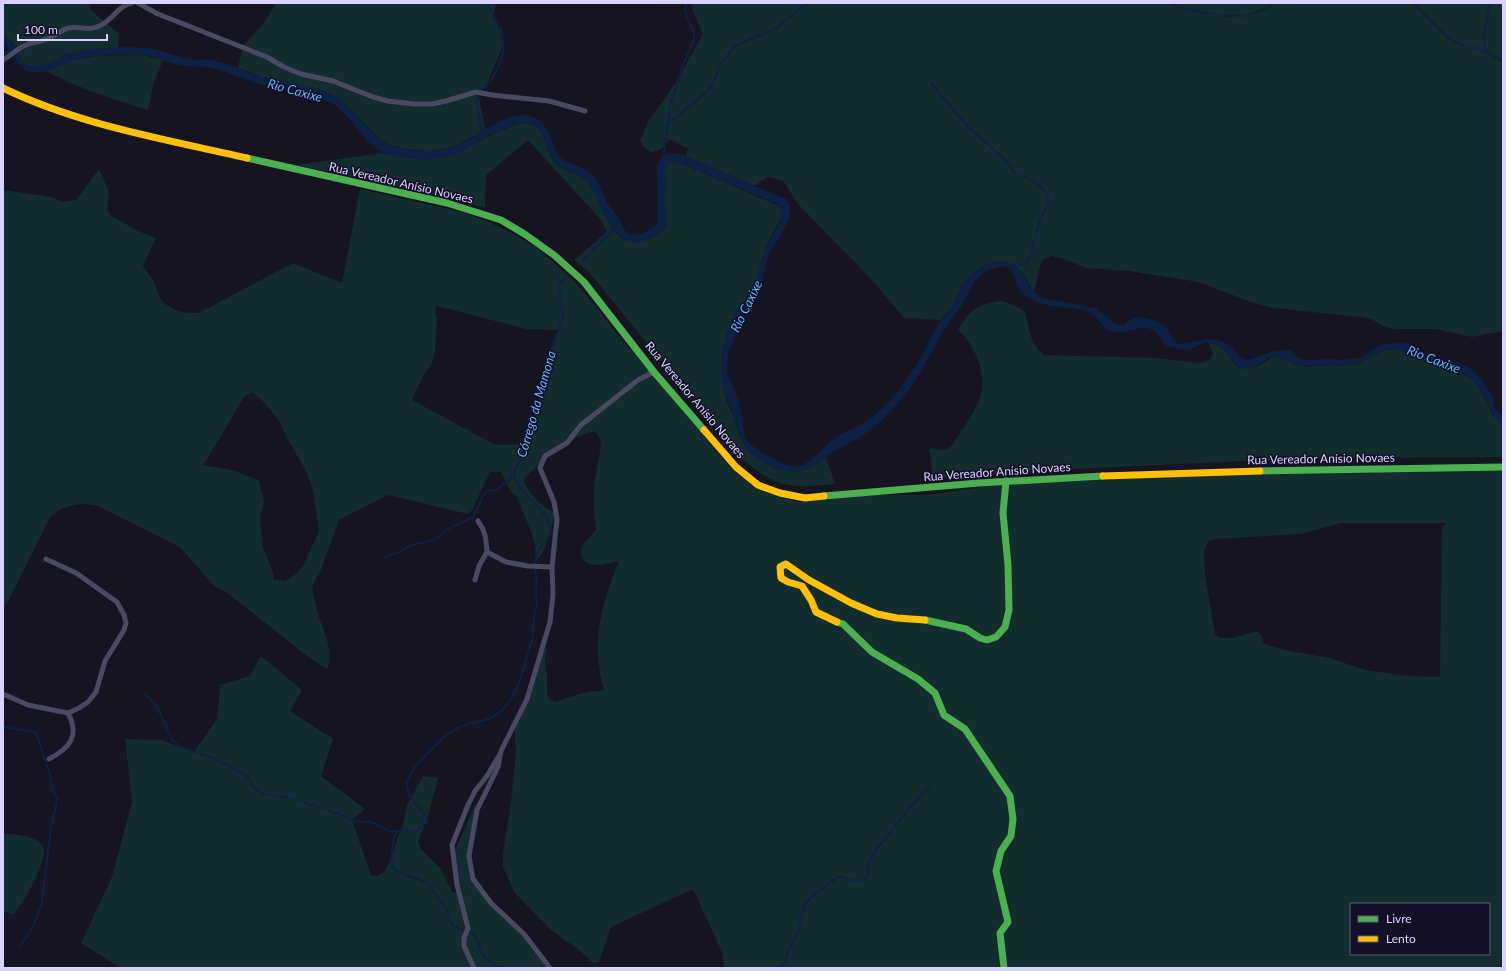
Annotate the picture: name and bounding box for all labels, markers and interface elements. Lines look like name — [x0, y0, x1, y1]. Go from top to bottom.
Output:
scale bar — [18, 16, 107, 42]
text: 100 m — [24, 22, 58, 37]
water label: Rio Caxixe — [266, 75, 324, 105]
street label: Rua Vereador Anísio Novaes — [327, 159, 475, 206]
water label: Rio Caxixe — [727, 277, 765, 335]
street label: Rua Vereador Anísio Novaes — [642, 338, 749, 461]
water label: Rio Caxixe — [1405, 342, 1463, 376]
water label: Córrego da Mamona — [513, 348, 559, 459]
street label: Rua Vereador Anísio Novaes — [1247, 450, 1395, 467]
street label: Rua Vereador Anísio Novaes — [923, 459, 1071, 484]
legend — [1350, 903, 1490, 955]
text: Livre — [1386, 911, 1412, 926]
text: Lento — [1386, 931, 1416, 946]

